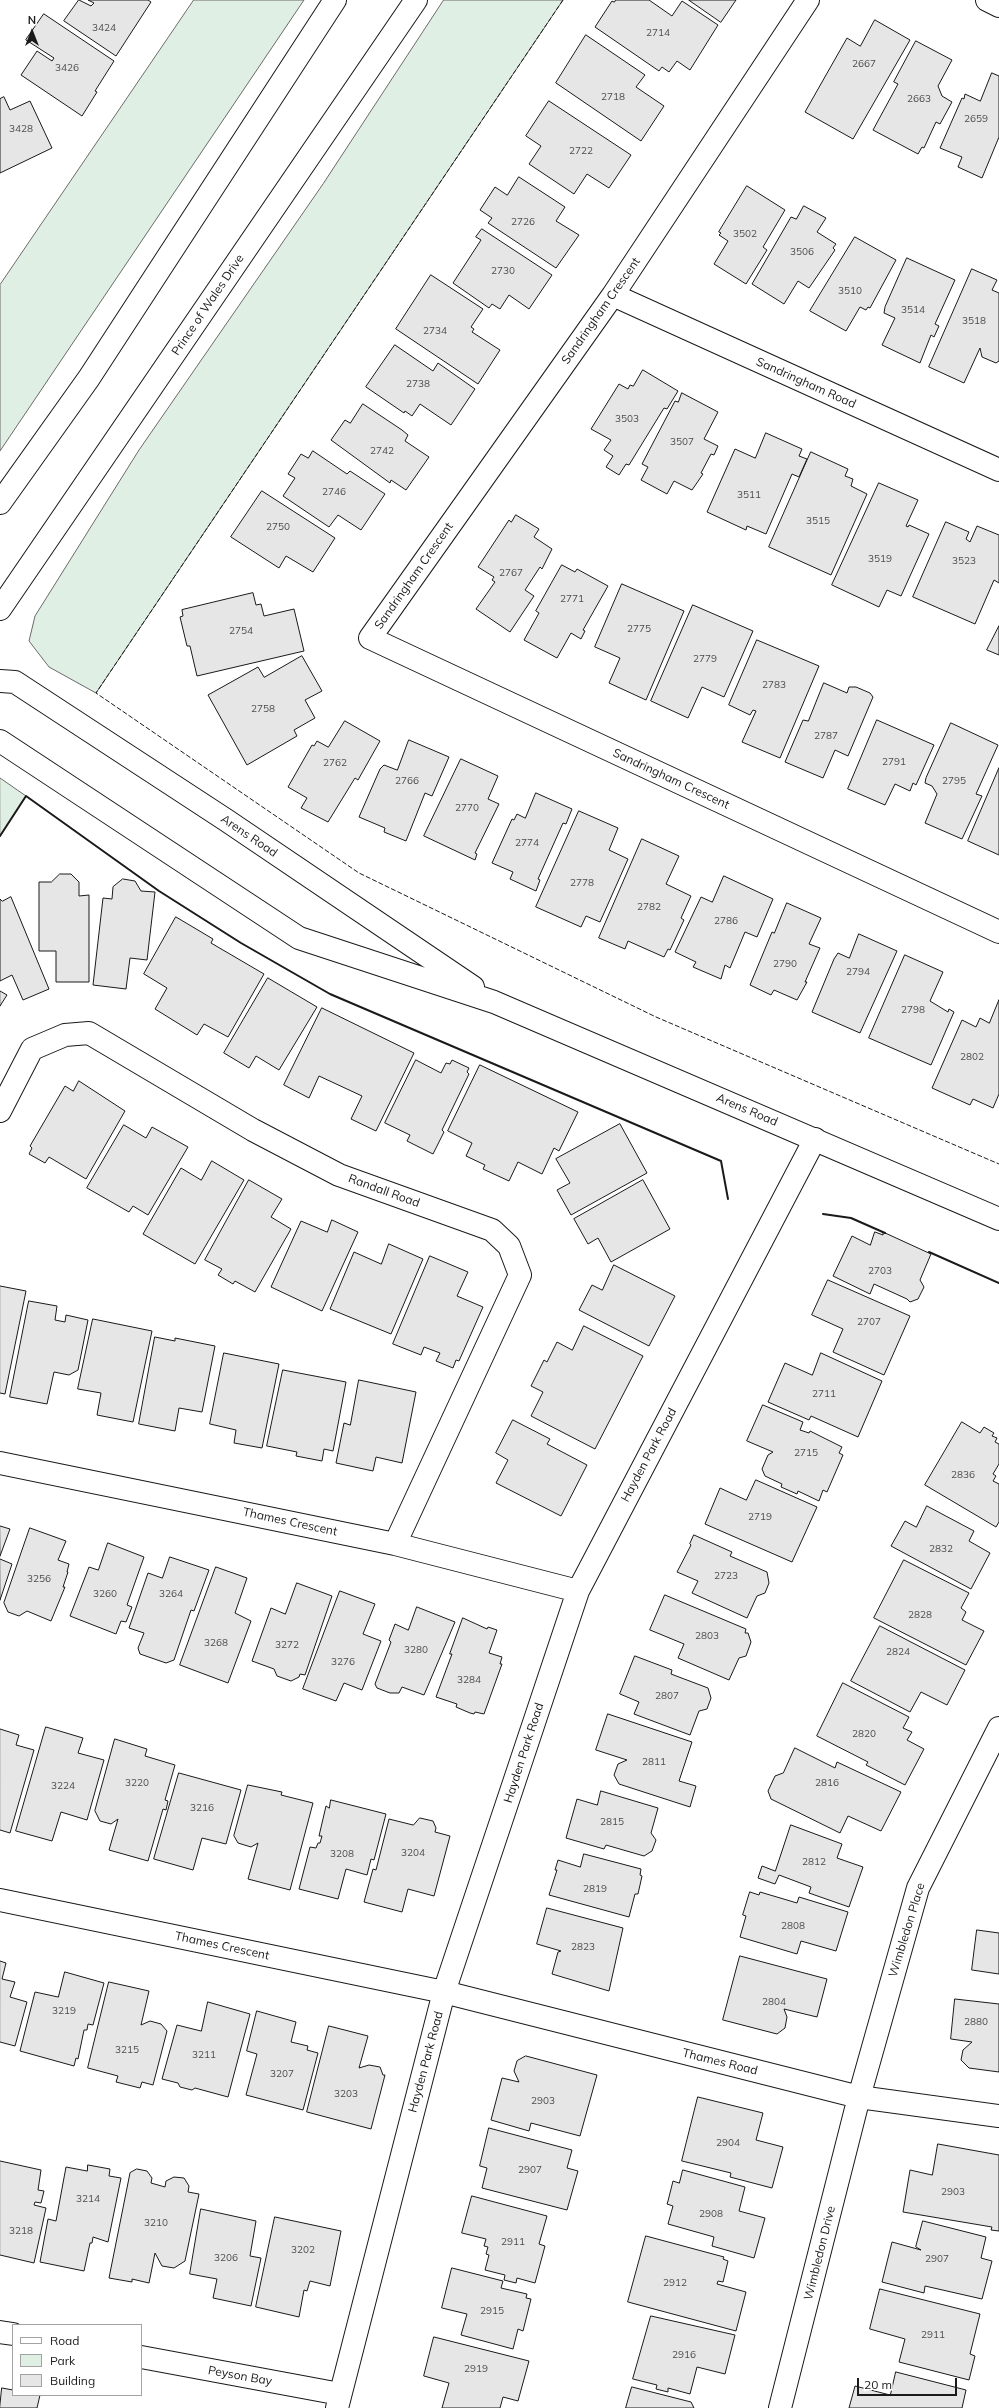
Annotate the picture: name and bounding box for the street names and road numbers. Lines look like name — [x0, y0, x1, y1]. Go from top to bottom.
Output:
street label: Prince of Wales Drive — [169, 252, 247, 358]
street label: Sandringham Crescent — [559, 255, 643, 367]
street label: Sandringham Road — [754, 355, 858, 411]
street label: Sandringham Crescent — [372, 520, 456, 632]
street label: Sandringham Crescent — [610, 746, 732, 812]
street label: Arens Road — [218, 812, 280, 860]
street label: Arens Road — [714, 1091, 780, 1129]
street label: Randall Road — [346, 1171, 422, 1211]
street label: Hayden Park Road — [618, 1406, 680, 1504]
street label: Thames Crescent — [241, 1505, 339, 1539]
street label: Hayden Park Road — [501, 1701, 547, 1805]
street label: Wimbledon Place — [886, 1881, 928, 1979]
street label: Thames Crescent — [173, 1929, 271, 1963]
street label: Hayden Park Road — [406, 2010, 446, 2114]
street label: Thames Road — [681, 2046, 759, 2078]
street label: Wimbledon Drive — [801, 2204, 839, 2302]
street label: Peyson Bay — [207, 2363, 273, 2389]

